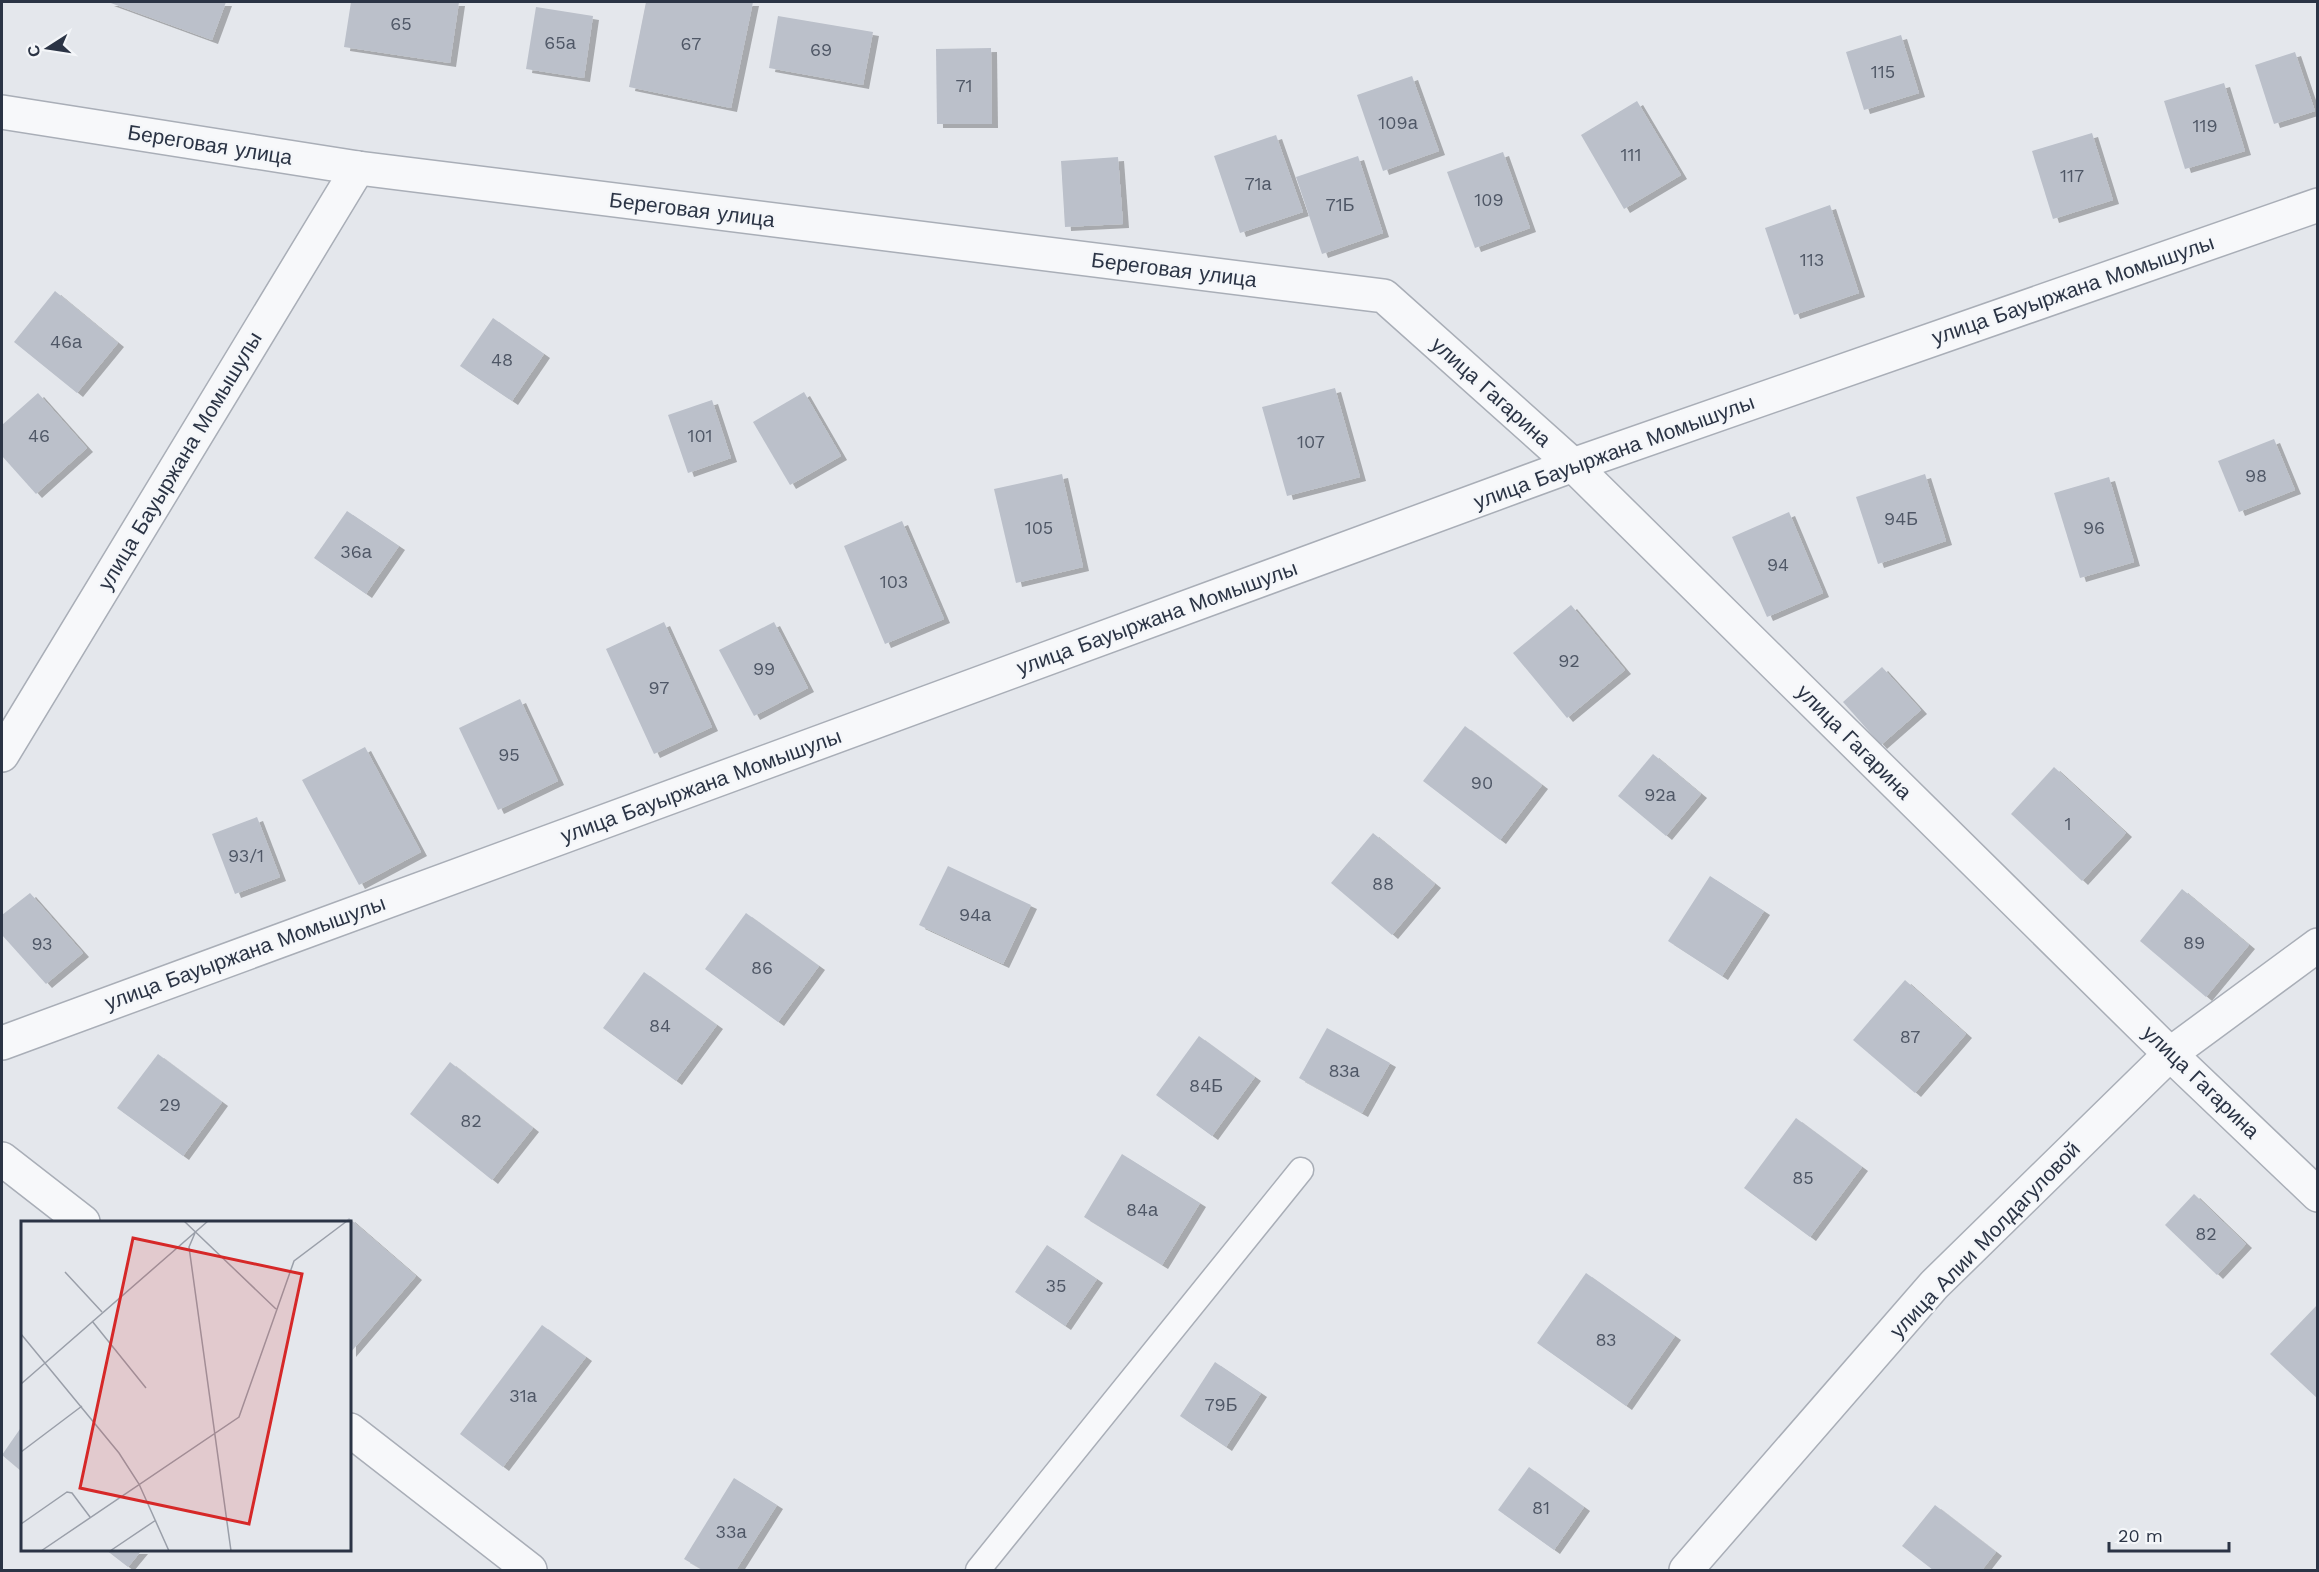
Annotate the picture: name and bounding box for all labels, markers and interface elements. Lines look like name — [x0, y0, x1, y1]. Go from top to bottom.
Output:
house number: 65 — [390, 13, 412, 34]
north arrow — [18, 18, 78, 78]
house number: 65а — [544, 32, 577, 53]
house number: 67 — [681, 33, 701, 54]
house number: 69 — [810, 39, 832, 60]
text: С — [23, 43, 44, 59]
house number: 115 — [1871, 61, 1895, 82]
house number: 71 — [955, 75, 973, 96]
house number: 109а — [1378, 112, 1419, 133]
house number: 119 — [2192, 115, 2218, 136]
street label: Береговая улица — [126, 119, 295, 170]
house number: 111 — [1620, 144, 1642, 165]
house number: 117 — [2060, 165, 2084, 186]
house number: 71а — [1244, 173, 1273, 194]
street label: Береговая улица — [608, 187, 777, 232]
house number: 109 — [1474, 189, 1504, 210]
house number: 71Б — [1326, 194, 1354, 215]
street label: улица Бауыржана Момышулы — [1928, 229, 2217, 350]
street label: Береговая улица — [1090, 247, 1259, 292]
house number: 113 — [1800, 249, 1824, 270]
street label: улица Бауыржана Момышулы — [92, 327, 267, 594]
house number: 46а — [50, 331, 83, 352]
street label: улица Гагарина — [1426, 331, 1557, 452]
house number: 48 — [491, 349, 513, 370]
street label: улица Бауыржана Момышулы — [1470, 389, 1758, 514]
house number: 46 — [28, 425, 50, 446]
house number: 101 — [687, 425, 713, 446]
house number: 107 — [1297, 431, 1325, 452]
house number: 98 — [2245, 465, 2267, 486]
house number: 94Б — [1884, 508, 1918, 529]
house number: 105 — [1025, 517, 1053, 538]
house number: 96 — [2083, 517, 2105, 538]
house number: 36а — [340, 541, 373, 562]
house number: 94 — [1767, 554, 1789, 575]
street label: улица Бауыржана Момышулы — [1013, 555, 1301, 680]
house number: 103 — [880, 571, 908, 592]
house number: 92 — [1558, 650, 1580, 671]
house number: 99 — [753, 658, 775, 679]
house number: 97 — [649, 677, 669, 698]
street label: улица Гагарина — [1792, 679, 1917, 805]
street label: улица Бауыржана Момышулы — [557, 723, 845, 848]
house number: 95 — [498, 744, 520, 765]
house number: 90 — [1471, 772, 1493, 793]
house number: 92а — [1644, 784, 1677, 805]
house number: 1 — [2064, 813, 2072, 834]
house number: 93/1 — [228, 845, 264, 866]
house number: 88 — [1372, 873, 1394, 894]
street label: улица Бауыржана Момышулы — [101, 890, 389, 1015]
house number: 94а — [959, 904, 992, 925]
house number: 89 — [2183, 932, 2205, 953]
house number: 93 — [31, 933, 53, 954]
house number: 86 — [751, 957, 773, 978]
house number: 84 — [649, 1015, 671, 1036]
street label: улица Гагарина — [2138, 1020, 2265, 1144]
house number: 87 — [1900, 1026, 1920, 1047]
house number: 83а — [1328, 1060, 1361, 1081]
house number: 84Б — [1189, 1075, 1223, 1096]
house number: 29 — [159, 1094, 181, 1115]
house number: 82 — [460, 1110, 482, 1131]
street label: улица Алии Молдагуловой — [1884, 1136, 2085, 1343]
house number: 85 — [1792, 1167, 1814, 1188]
house number: 84а — [1126, 1199, 1159, 1220]
inset map — [21, 1221, 351, 1551]
house number: 82 — [2195, 1223, 2217, 1244]
house number: 35 — [1046, 1275, 1066, 1296]
house number: 83 — [1595, 1329, 1617, 1350]
house number: 31а — [509, 1385, 538, 1406]
house number: 79Б — [1204, 1394, 1238, 1415]
house number: 81 — [1532, 1497, 1550, 1518]
scale bar — [2109, 1515, 2229, 1553]
house number: 33а — [716, 1521, 747, 1542]
text: 20 m — [2118, 1525, 2163, 1546]

